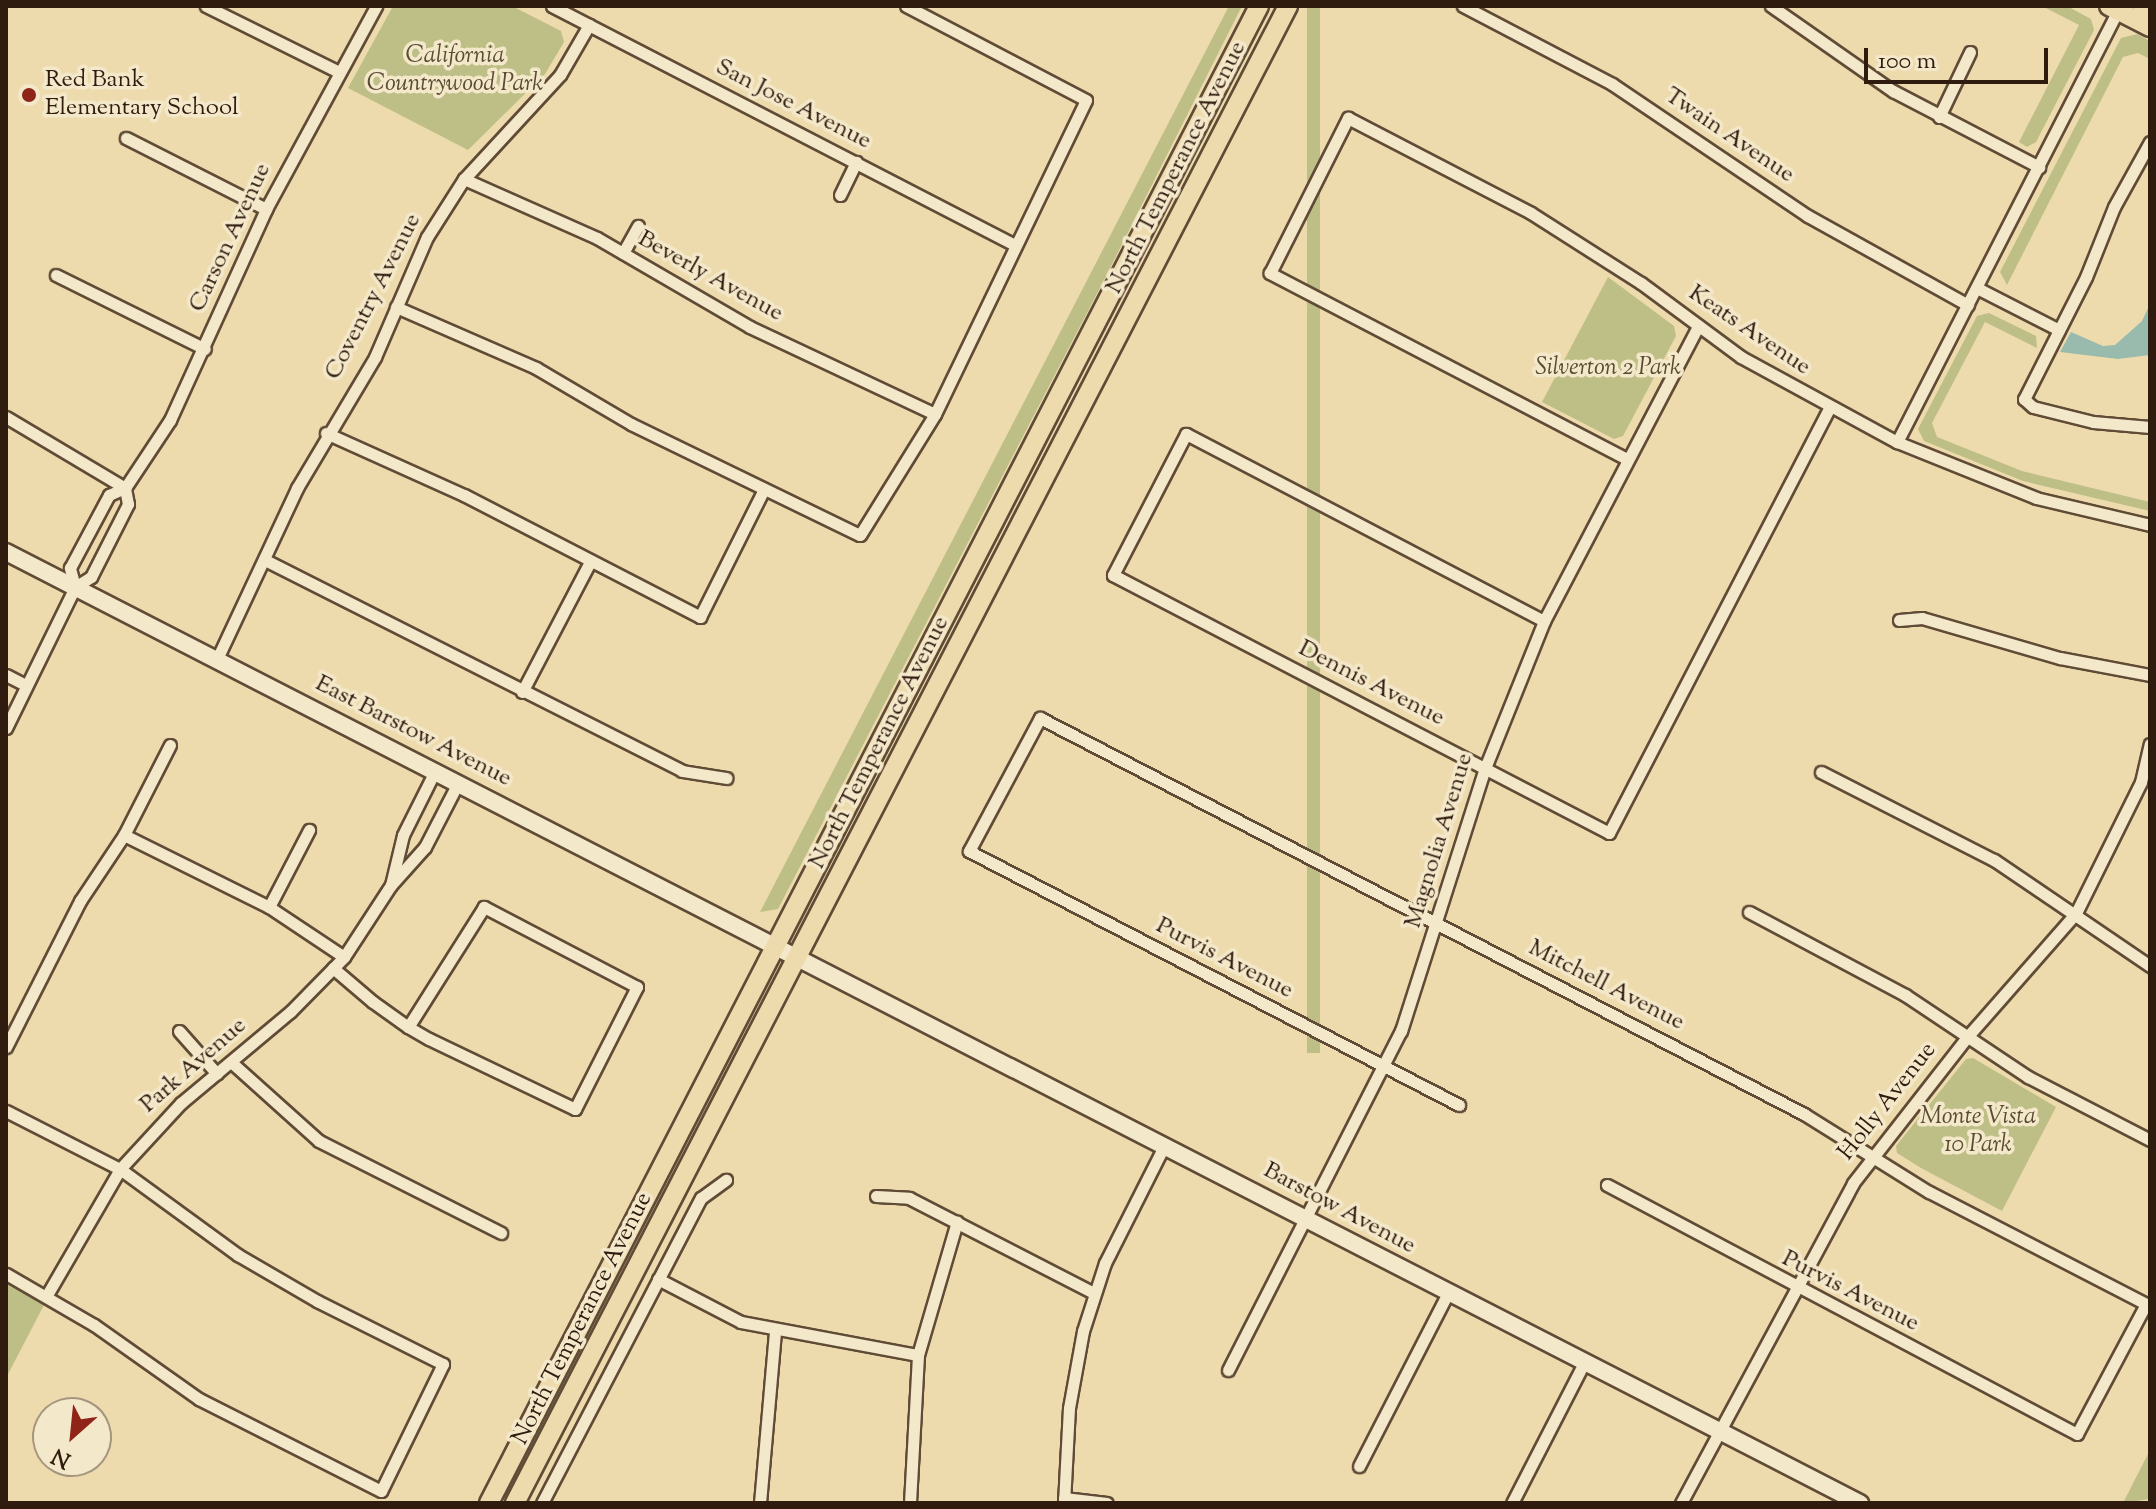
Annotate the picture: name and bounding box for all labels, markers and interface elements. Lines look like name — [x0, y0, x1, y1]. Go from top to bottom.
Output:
scale bar — [1868, 32, 2052, 82]
street label: North Temperance Avenue — [1101, 37, 1253, 299]
park label: California Countrywood Park — [367, 43, 543, 99]
text: 100 m — [1878, 45, 1936, 79]
street label: San Jose Avenue — [710, 53, 876, 157]
place label: Red Bank Elementary School — [45, 67, 239, 123]
street label: Twain Avenue — [1659, 82, 1799, 190]
marker: Red Bank Elementary School — [20, 86, 38, 104]
street label: Carson Avenue — [184, 159, 278, 317]
street label: Coventry Avenue — [320, 209, 428, 385]
street label: Beverly Avenue — [632, 225, 788, 329]
street label: Keats Avenue — [1682, 280, 1816, 382]
park label: Silverton 2 Park — [1535, 355, 1681, 383]
street label: North Temperance Avenue — [804, 612, 956, 874]
street label: Dennis Avenue — [1293, 635, 1449, 733]
street label: East Barstow Avenue — [310, 670, 516, 794]
street label: Magnolia Avenue — [1400, 750, 1480, 932]
street label: Purvis Avenue — [1151, 912, 1297, 1006]
street label: Mitchell Avenue — [1523, 934, 1689, 1038]
street label: Park Avenue — [135, 1012, 253, 1120]
street label: Holly Avenue — [1833, 1037, 1943, 1167]
park label: Monte Vista 10 Park — [1920, 1104, 2036, 1160]
street label: Barstow Avenue — [1258, 1157, 1420, 1261]
street label: North Temperance Avenue — [507, 1188, 659, 1450]
street label: Purvis Avenue — [1777, 1245, 1923, 1339]
north arrow — [32, 1397, 112, 1477]
text: N — [47, 1438, 77, 1475]

